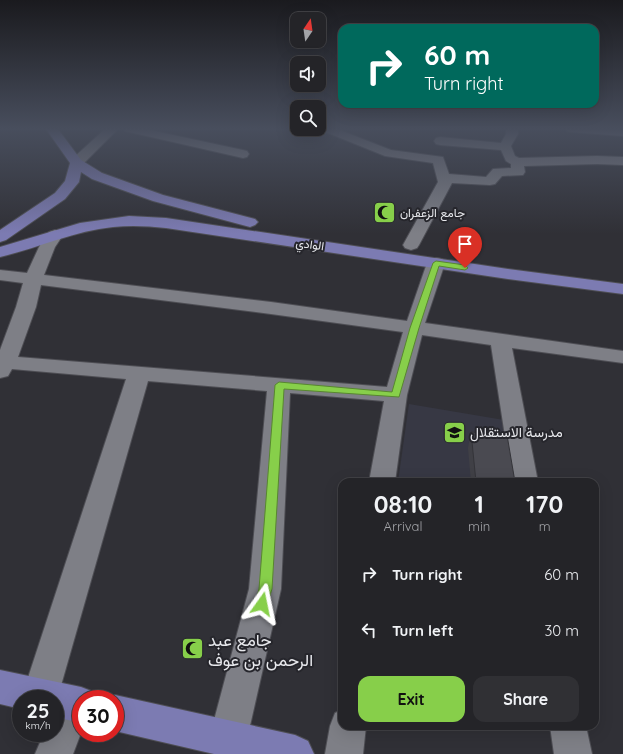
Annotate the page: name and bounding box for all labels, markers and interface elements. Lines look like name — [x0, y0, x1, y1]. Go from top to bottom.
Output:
north arrow — [290, 12, 326, 48]
map controls — [290, 12, 326, 136]
text: 60 m — [424, 37, 490, 72]
icon: right — [358, 40, 410, 92]
button: sound — [290, 56, 326, 92]
text: Turn right — [424, 72, 504, 95]
button: search — [290, 100, 326, 136]
mosque icon: جامع الزعفران — [372, 199, 398, 225]
place label: جامع الزعفران — [400, 205, 465, 222]
pin — [448, 227, 482, 268]
icon: arrive — [454, 233, 476, 255]
street label: الوادي — [294, 235, 325, 256]
school or university icon: مدرسة الاستقلال — [442, 419, 468, 445]
place label: مدرسة الاستقلال — [470, 423, 563, 442]
text: 08:10 — [374, 489, 432, 519]
text: 1 — [474, 489, 484, 519]
text: 170 — [526, 489, 563, 519]
text: Arrival — [384, 518, 422, 534]
text: min — [468, 518, 490, 534]
text: m — [539, 518, 551, 534]
icon: right — [358, 563, 380, 585]
text: Turn right — [392, 565, 463, 584]
text: 60 m — [544, 565, 579, 584]
position arrow — [241, 583, 283, 625]
icon: left — [358, 619, 380, 641]
text: Turn left — [392, 621, 454, 640]
text: 30 m — [544, 621, 579, 640]
place label: جامع عبد الرحمن بن عوف — [208, 629, 313, 671]
mosque icon: جامع عبد الرحمن بن عوف — [179, 636, 205, 662]
button: Exit — [358, 676, 465, 722]
button: Share — [473, 676, 579, 722]
speed limit sign: 30 — [72, 690, 124, 742]
text: 25 — [27, 698, 49, 723]
text: km/h — [25, 719, 51, 732]

